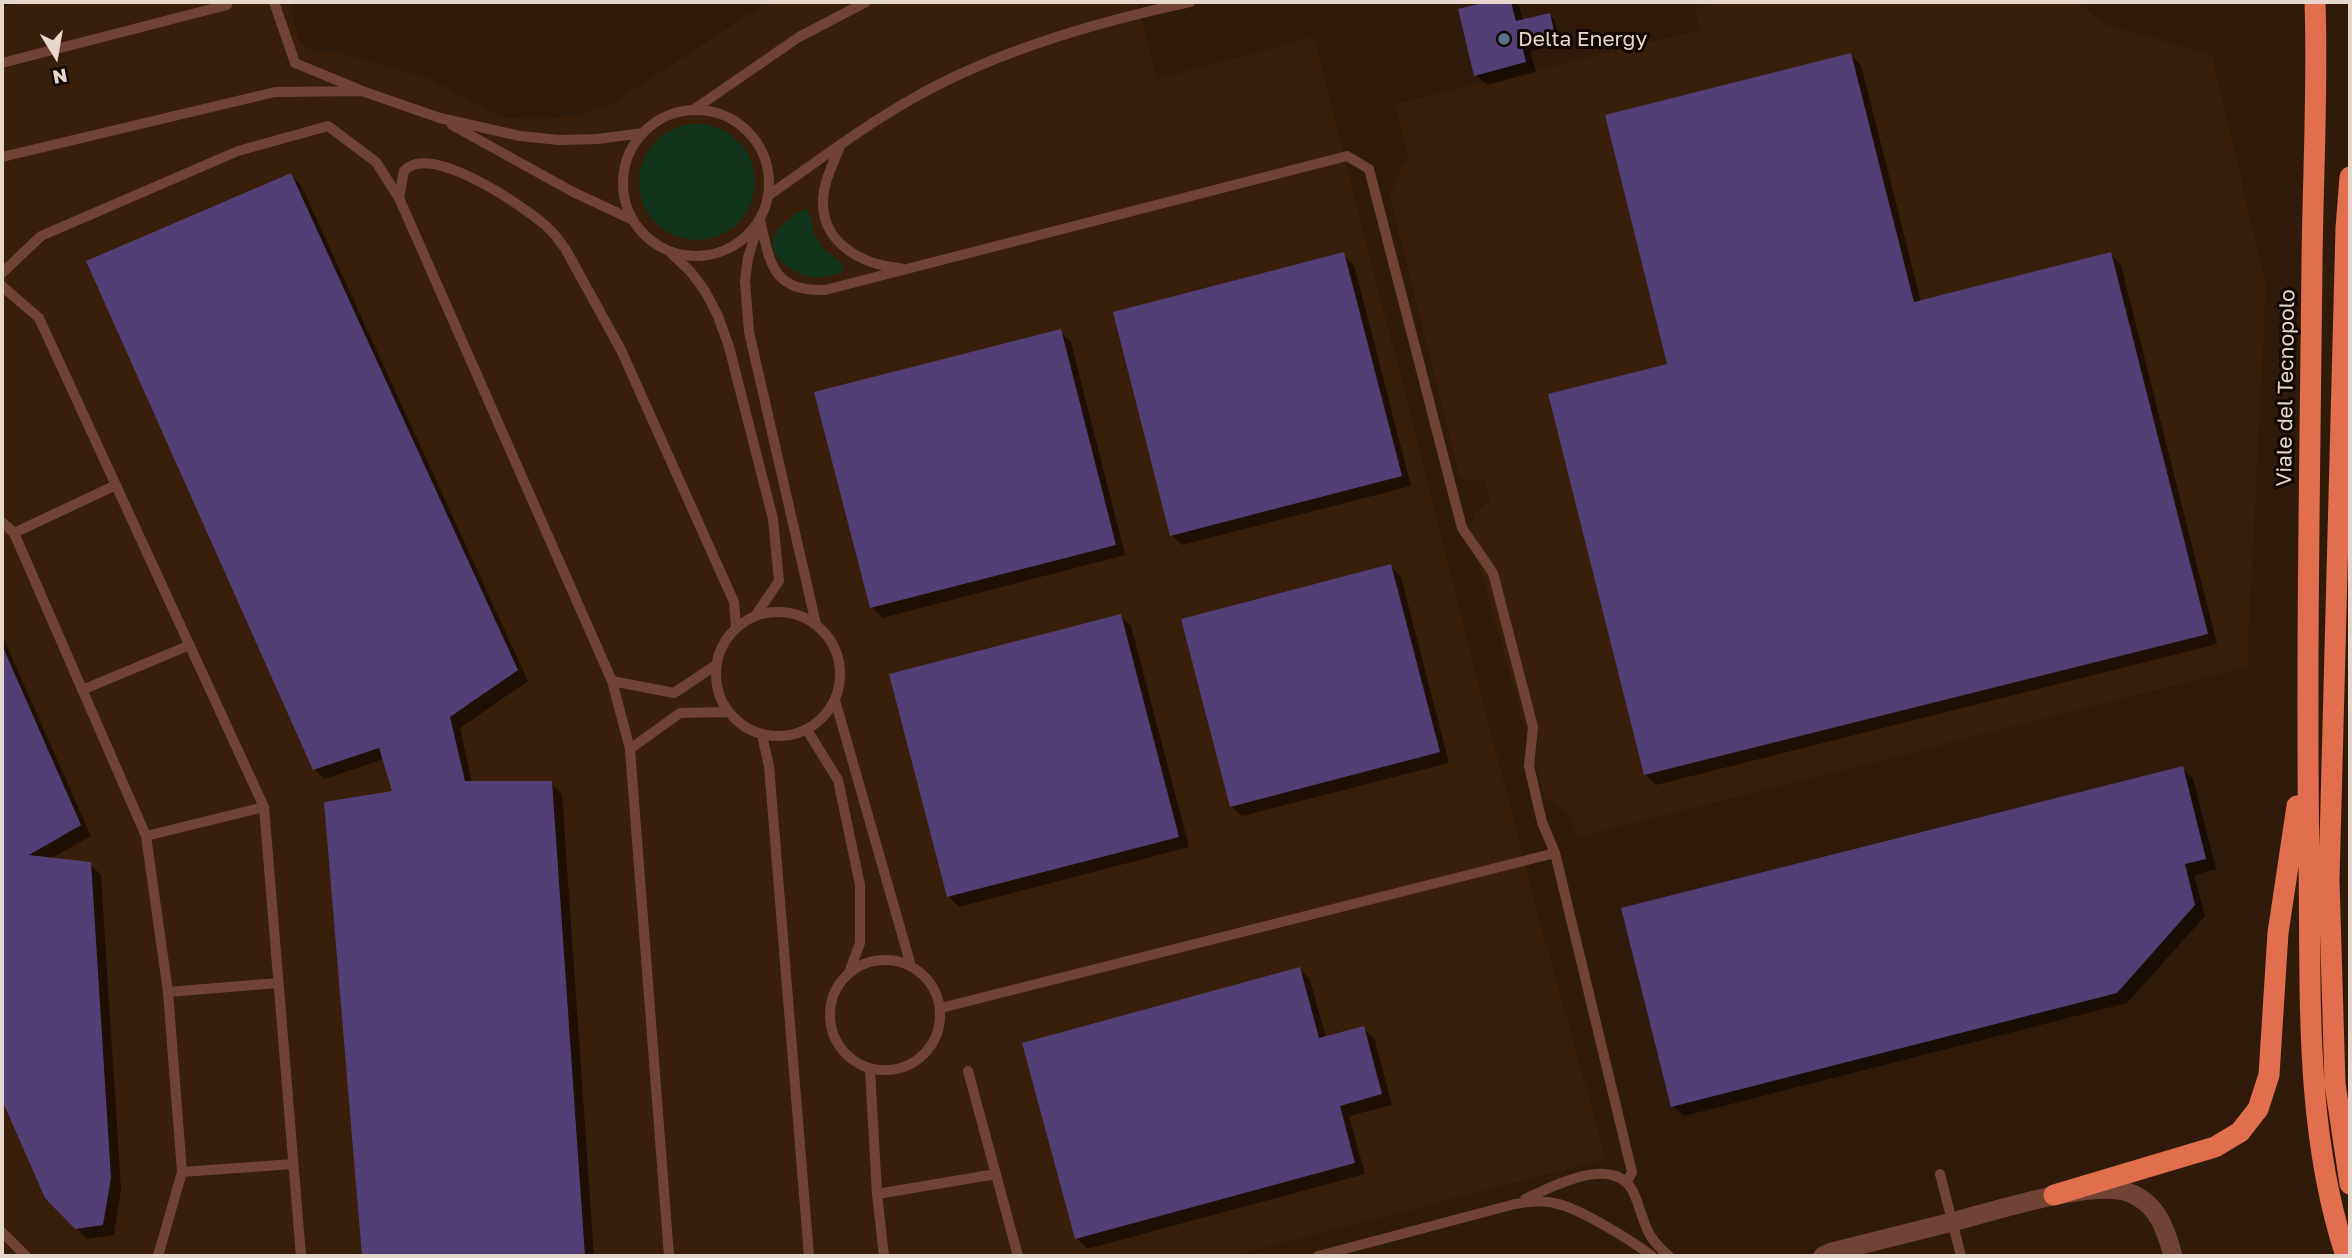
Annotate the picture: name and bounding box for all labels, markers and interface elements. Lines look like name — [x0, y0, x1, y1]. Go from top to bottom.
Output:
north arrow — [21, 21, 91, 91]
place label: Delta Energy — [1518, 26, 1647, 52]
marker: Delta Energy — [1496, 31, 1512, 47]
text: N — [51, 64, 69, 90]
street label: Viale del Tecnopolo — [2272, 289, 2300, 487]

